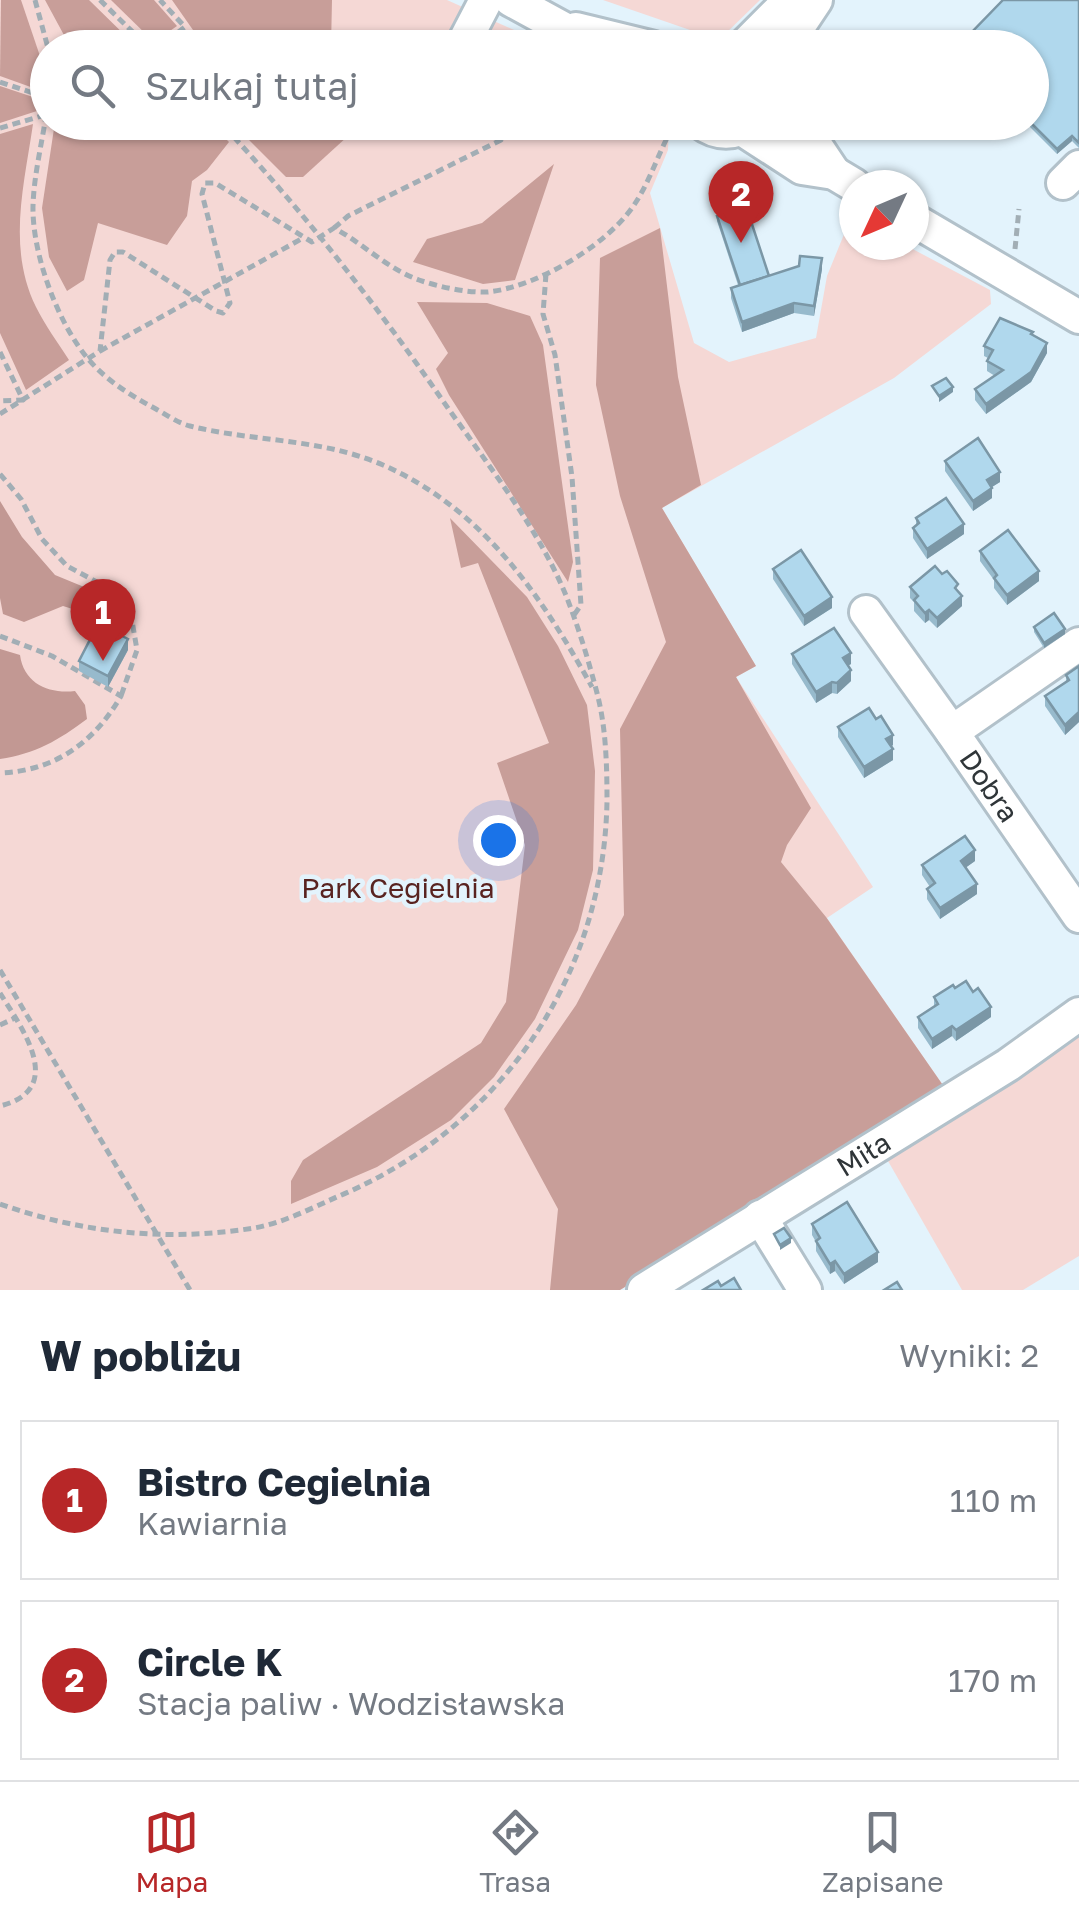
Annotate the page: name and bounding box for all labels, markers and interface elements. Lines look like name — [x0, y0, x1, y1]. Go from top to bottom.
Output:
search box — [30, 30, 1049, 140]
icon: search — [65, 58, 120, 113]
text: Szukaj tutaj — [145, 63, 359, 108]
pin: 2 — [708, 160, 774, 243]
north arrow — [839, 170, 929, 260]
pin: 1 — [70, 578, 136, 661]
street label: Dobra — [953, 743, 1026, 828]
your location — [473, 815, 524, 866]
park label: Park Cegielnia — [301, 871, 495, 904]
street label: Miła — [830, 1125, 896, 1183]
text: W pobliżu — [40, 1330, 241, 1380]
text: Wyniki: 2 — [899, 1336, 1039, 1374]
text: Bistro Cegielnia — [137, 1459, 431, 1504]
text: 1 — [66, 1481, 83, 1519]
text: 110 m — [950, 1481, 1037, 1519]
text: Kawiarnia — [137, 1504, 288, 1542]
text: Circle K — [137, 1639, 283, 1684]
text: 2 — [65, 1661, 84, 1699]
text: 170 m — [948, 1661, 1037, 1699]
text: Stacja paliw · Wodzisławska — [137, 1684, 565, 1722]
tab: Mapa — [135, 1805, 208, 1898]
tab: Trasa — [479, 1805, 551, 1898]
tab: Zapisane — [822, 1805, 944, 1898]

